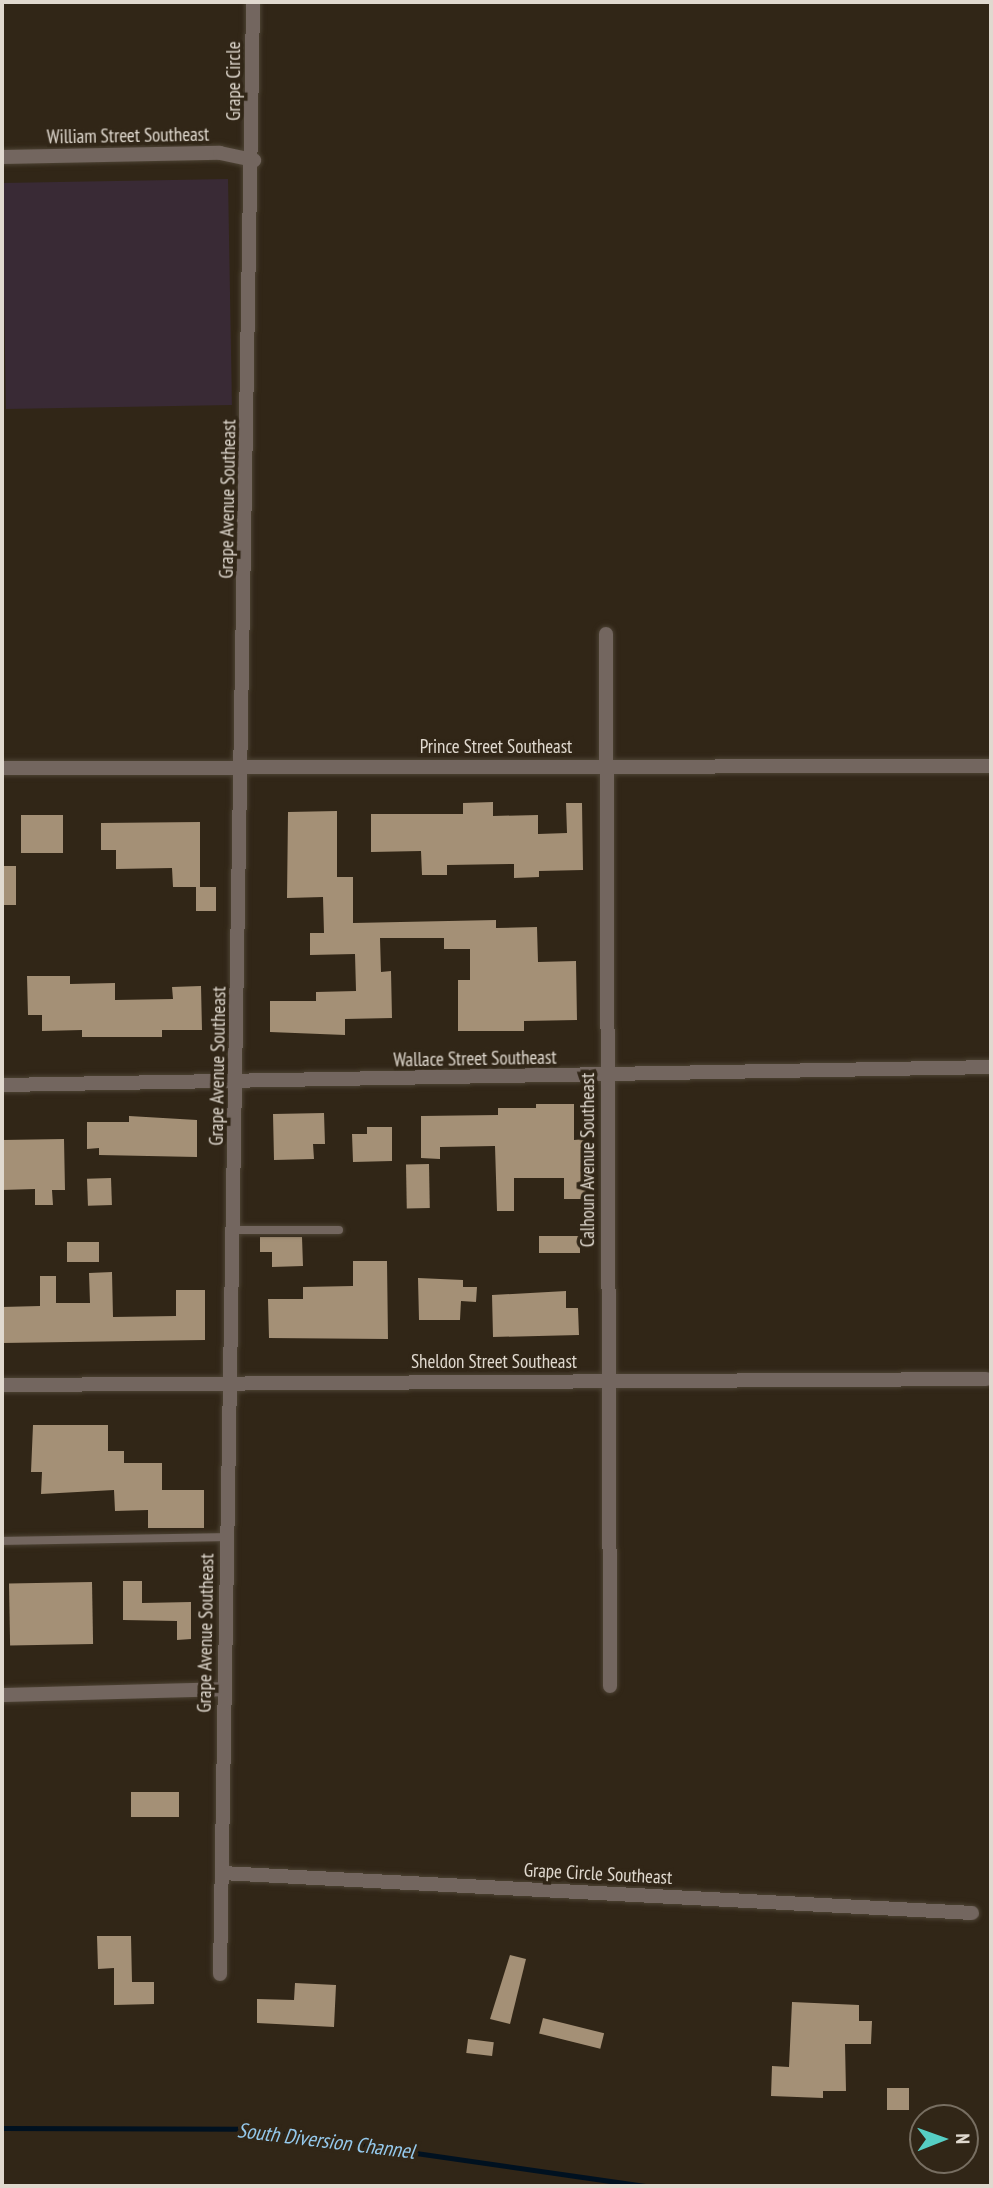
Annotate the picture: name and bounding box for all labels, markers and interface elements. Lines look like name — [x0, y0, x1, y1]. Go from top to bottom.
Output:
street label: Grape Circle — [223, 41, 245, 121]
street label: William Street Southeast — [47, 123, 209, 149]
street label: Grape Avenue Southeast — [215, 419, 241, 579]
street label: Prince Street Southeast — [420, 736, 572, 758]
street label: Grape Avenue Southeast — [205, 986, 231, 1146]
street label: Wallace Street Southeast — [393, 1046, 557, 1072]
street label: Calhoun Avenue Southeast — [577, 1072, 599, 1248]
street label: Sheldon Street Southeast — [411, 1351, 577, 1373]
street label: Grape Avenue Southeast — [193, 1553, 219, 1713]
street label: Grape Circle Southeast — [523, 1859, 673, 1889]
north arrow — [909, 2104, 979, 2174]
water label: South Diversion Channel — [236, 2118, 416, 2164]
text: N — [951, 2133, 975, 2144]

